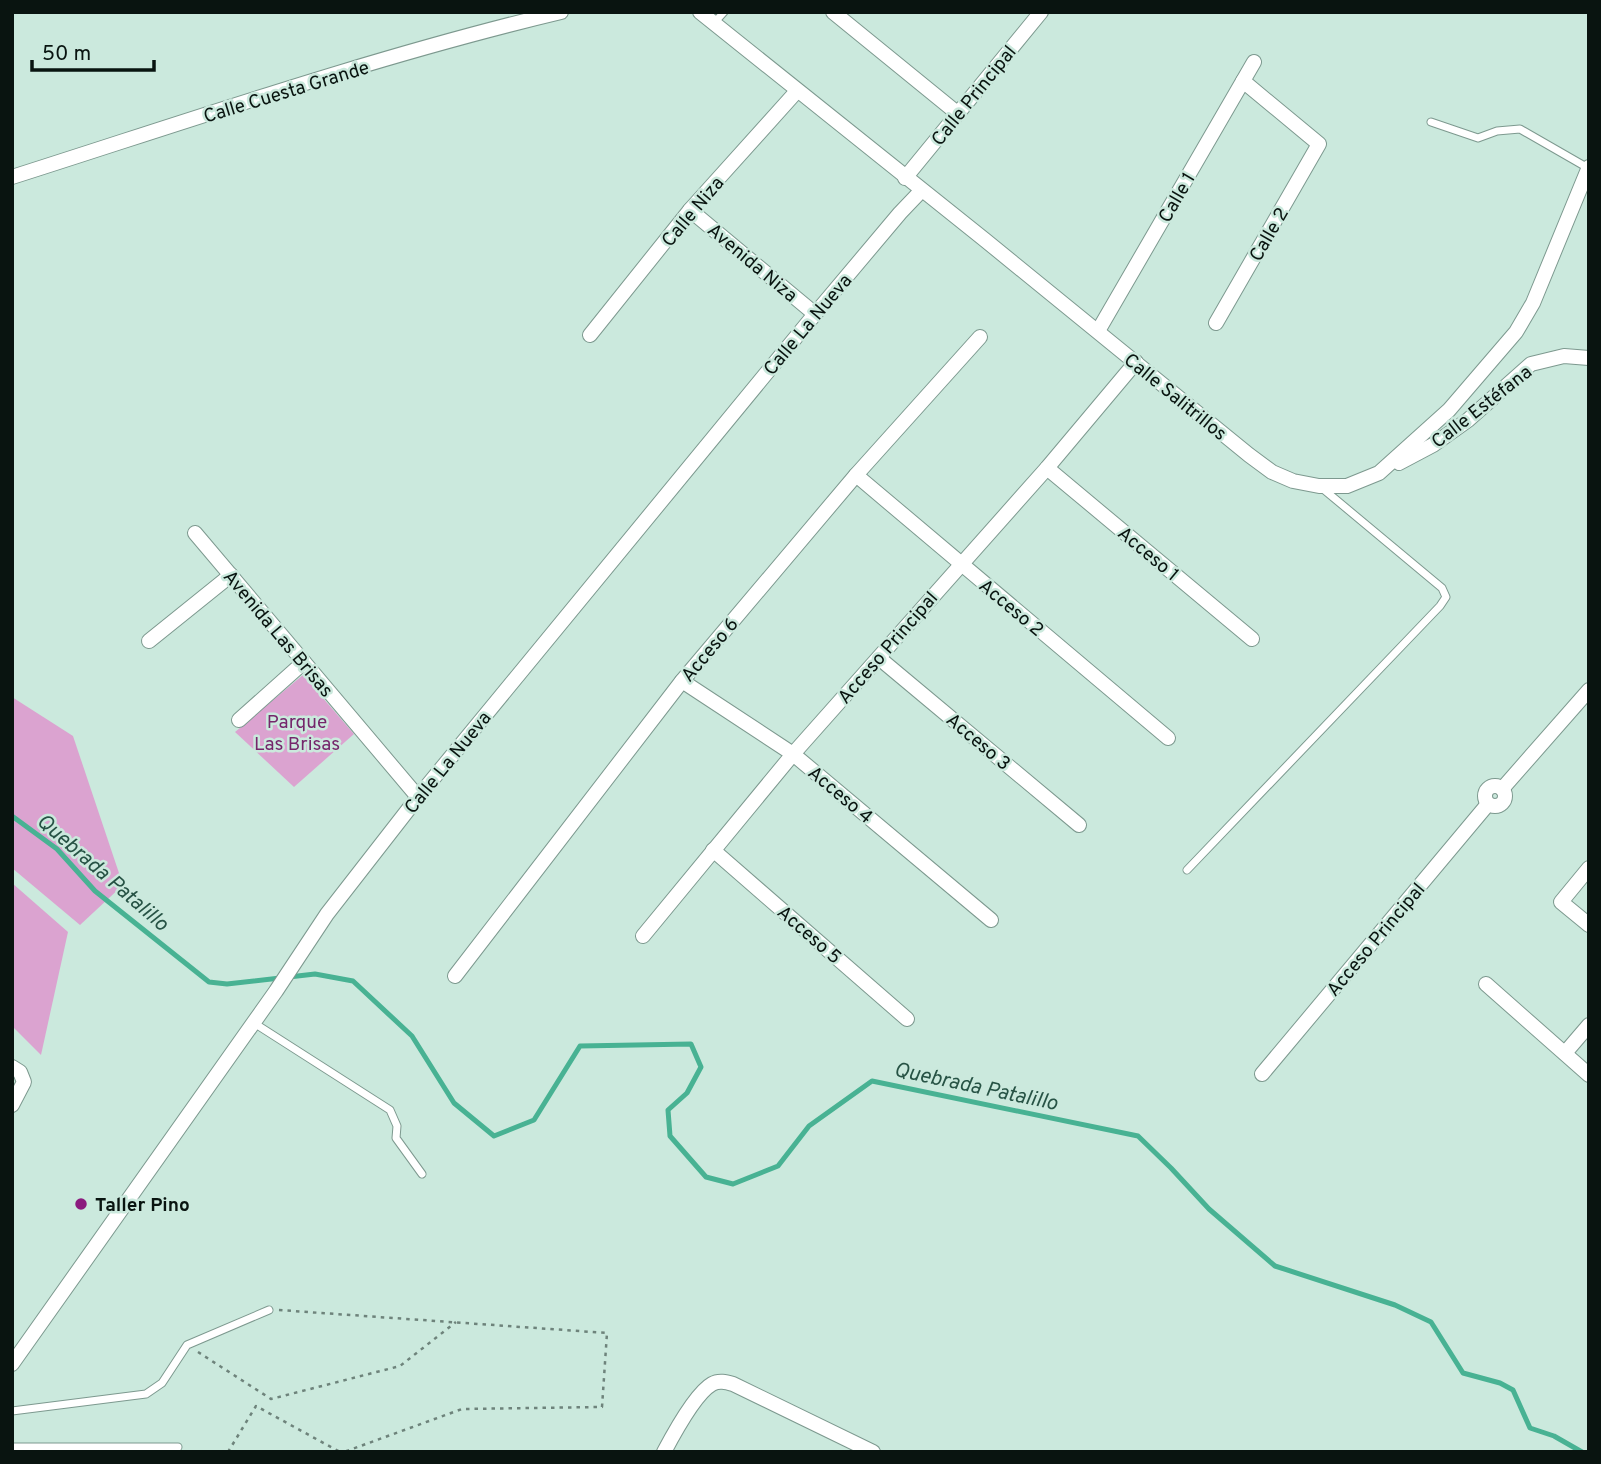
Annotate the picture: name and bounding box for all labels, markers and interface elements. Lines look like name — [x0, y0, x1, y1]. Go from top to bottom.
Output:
scale bar — [32, 28, 154, 72]
text: 50 m — [42, 41, 91, 68]
street label: Calle Principal — [927, 41, 1022, 151]
street label: Calle Cuesta Grande — [201, 56, 372, 130]
street label: Calle 1 — [1154, 169, 1202, 227]
street label: Calle Niza — [657, 172, 730, 252]
street label: Calle 2 — [1245, 204, 1295, 266]
street label: Avenida Niza — [702, 219, 802, 308]
street label: Calle La Nueva — [759, 270, 858, 381]
street label: Calle Salitrillos — [1118, 349, 1231, 447]
street label: Calle Estéfana — [1427, 361, 1537, 454]
street label: Acceso 1 — [1112, 522, 1183, 587]
street label: Avenida Las Brisas — [217, 566, 338, 703]
street label: Acceso 2 — [973, 574, 1048, 643]
street label: Acceso Principal — [833, 587, 944, 709]
street label: Acceso 6 — [677, 613, 745, 688]
street label: Calle La Nueva — [400, 707, 497, 819]
street label: Acceso 3 — [940, 709, 1015, 777]
park label: Parque Las Brisas — [254, 711, 340, 757]
street label: Acceso 4 — [802, 761, 877, 830]
water label: Quebrada Patalillo — [30, 808, 174, 939]
street label: Acceso Principal — [1322, 878, 1431, 1002]
street label: Acceso 5 — [772, 901, 846, 970]
water label: Quebrada Patalillo — [891, 1057, 1061, 1118]
place label: Taller Pino — [95, 1194, 190, 1218]
marker: Taller Pino — [73, 1196, 89, 1212]

